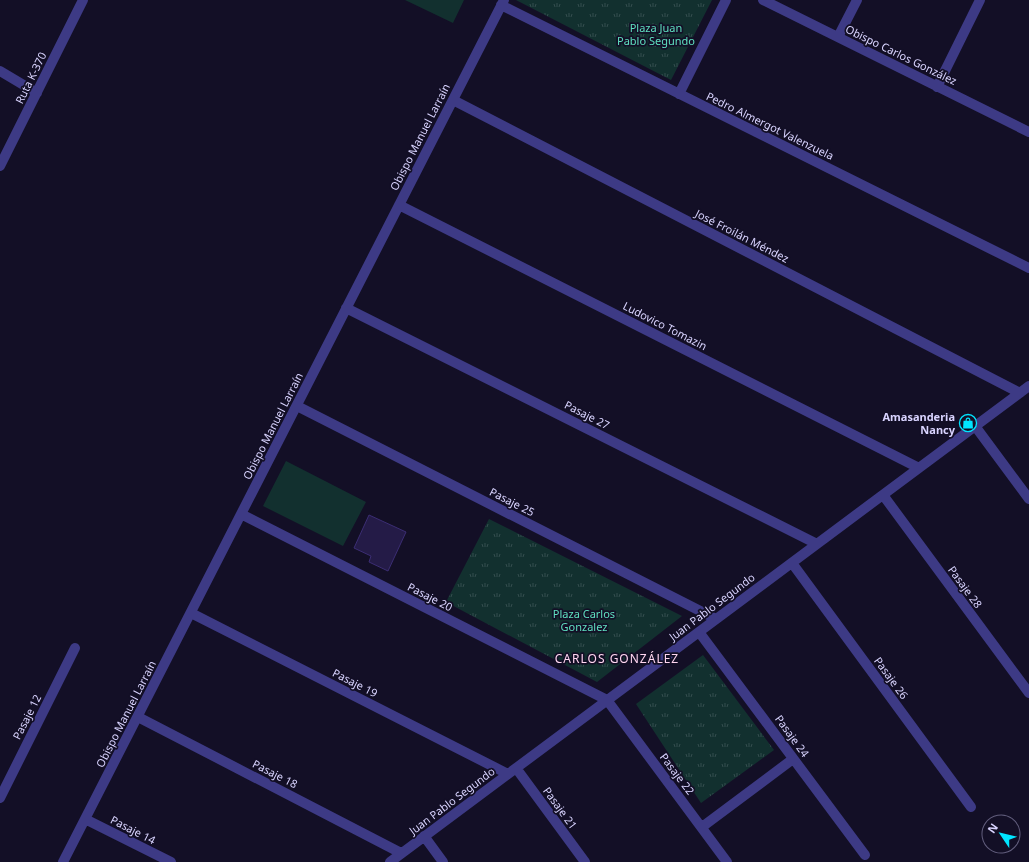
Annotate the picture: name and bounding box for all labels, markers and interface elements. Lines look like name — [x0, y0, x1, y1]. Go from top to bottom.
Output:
park label: Plaza Juan Pablo Segundo — [617, 20, 695, 48]
street label: Obispo Carlos González — [843, 21, 959, 88]
street label: Ruta K-370 — [12, 49, 50, 106]
street label: Obispo Manuel Larraín — [386, 81, 453, 193]
street label: Pedro Almergot Valenzuela — [704, 88, 836, 163]
street label: José Froilán Méndez — [692, 205, 792, 266]
street label: Ludovico Tomazin — [621, 298, 710, 353]
street label: Obispo Manuel Larraín — [239, 370, 306, 482]
street label: Pasaje 27 — [562, 397, 612, 432]
place label: Amasanderia Nancy — [882, 409, 956, 437]
shop icon: Amasanderia Nancy — [958, 413, 978, 433]
street label: Pasaje 25 — [487, 484, 537, 519]
street label: Pasaje 28 — [945, 563, 986, 611]
street label: Juan Pablo Segundo — [665, 569, 758, 644]
street label: Pasaje 20 — [405, 579, 455, 614]
park label: Plaza Carlos Gonzalez — [553, 606, 615, 634]
district label: CARLOS GONZÁLEZ — [555, 650, 679, 667]
street label: Pasaje 26 — [871, 654, 912, 702]
street label: Obispo Manuel Larraín — [92, 658, 159, 770]
street label: Pasaje 19 — [330, 665, 380, 700]
street label: Pasaje 12 — [9, 692, 44, 742]
street label: Pasaje 24 — [772, 712, 813, 760]
street label: Pasaje 22 — [657, 750, 698, 798]
street label: Pasaje 18 — [250, 756, 300, 791]
street label: Juan Pablo Segundo — [405, 763, 498, 838]
street label: Pasaje 21 — [540, 784, 581, 832]
street label: Pasaje 14 — [108, 812, 159, 848]
north arrow — [981, 814, 1021, 854]
text: N — [984, 820, 1001, 836]

